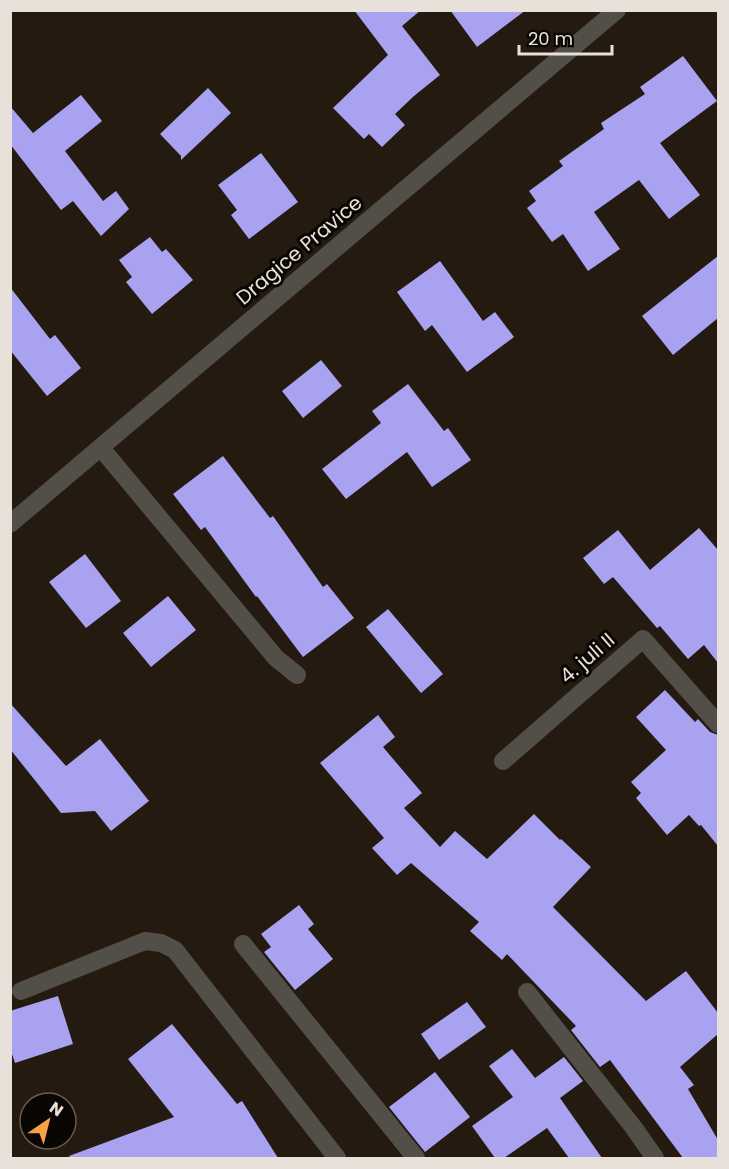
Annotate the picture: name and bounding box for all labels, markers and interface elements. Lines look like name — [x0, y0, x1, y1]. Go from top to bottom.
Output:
scale bar — [519, 18, 612, 56]
text: 20 m — [528, 26, 573, 51]
street label: Dragice Pravice — [230, 189, 368, 311]
street label: 4. juli II — [553, 626, 621, 690]
north arrow — [18, 1091, 78, 1151]
text: N — [45, 1096, 68, 1122]

